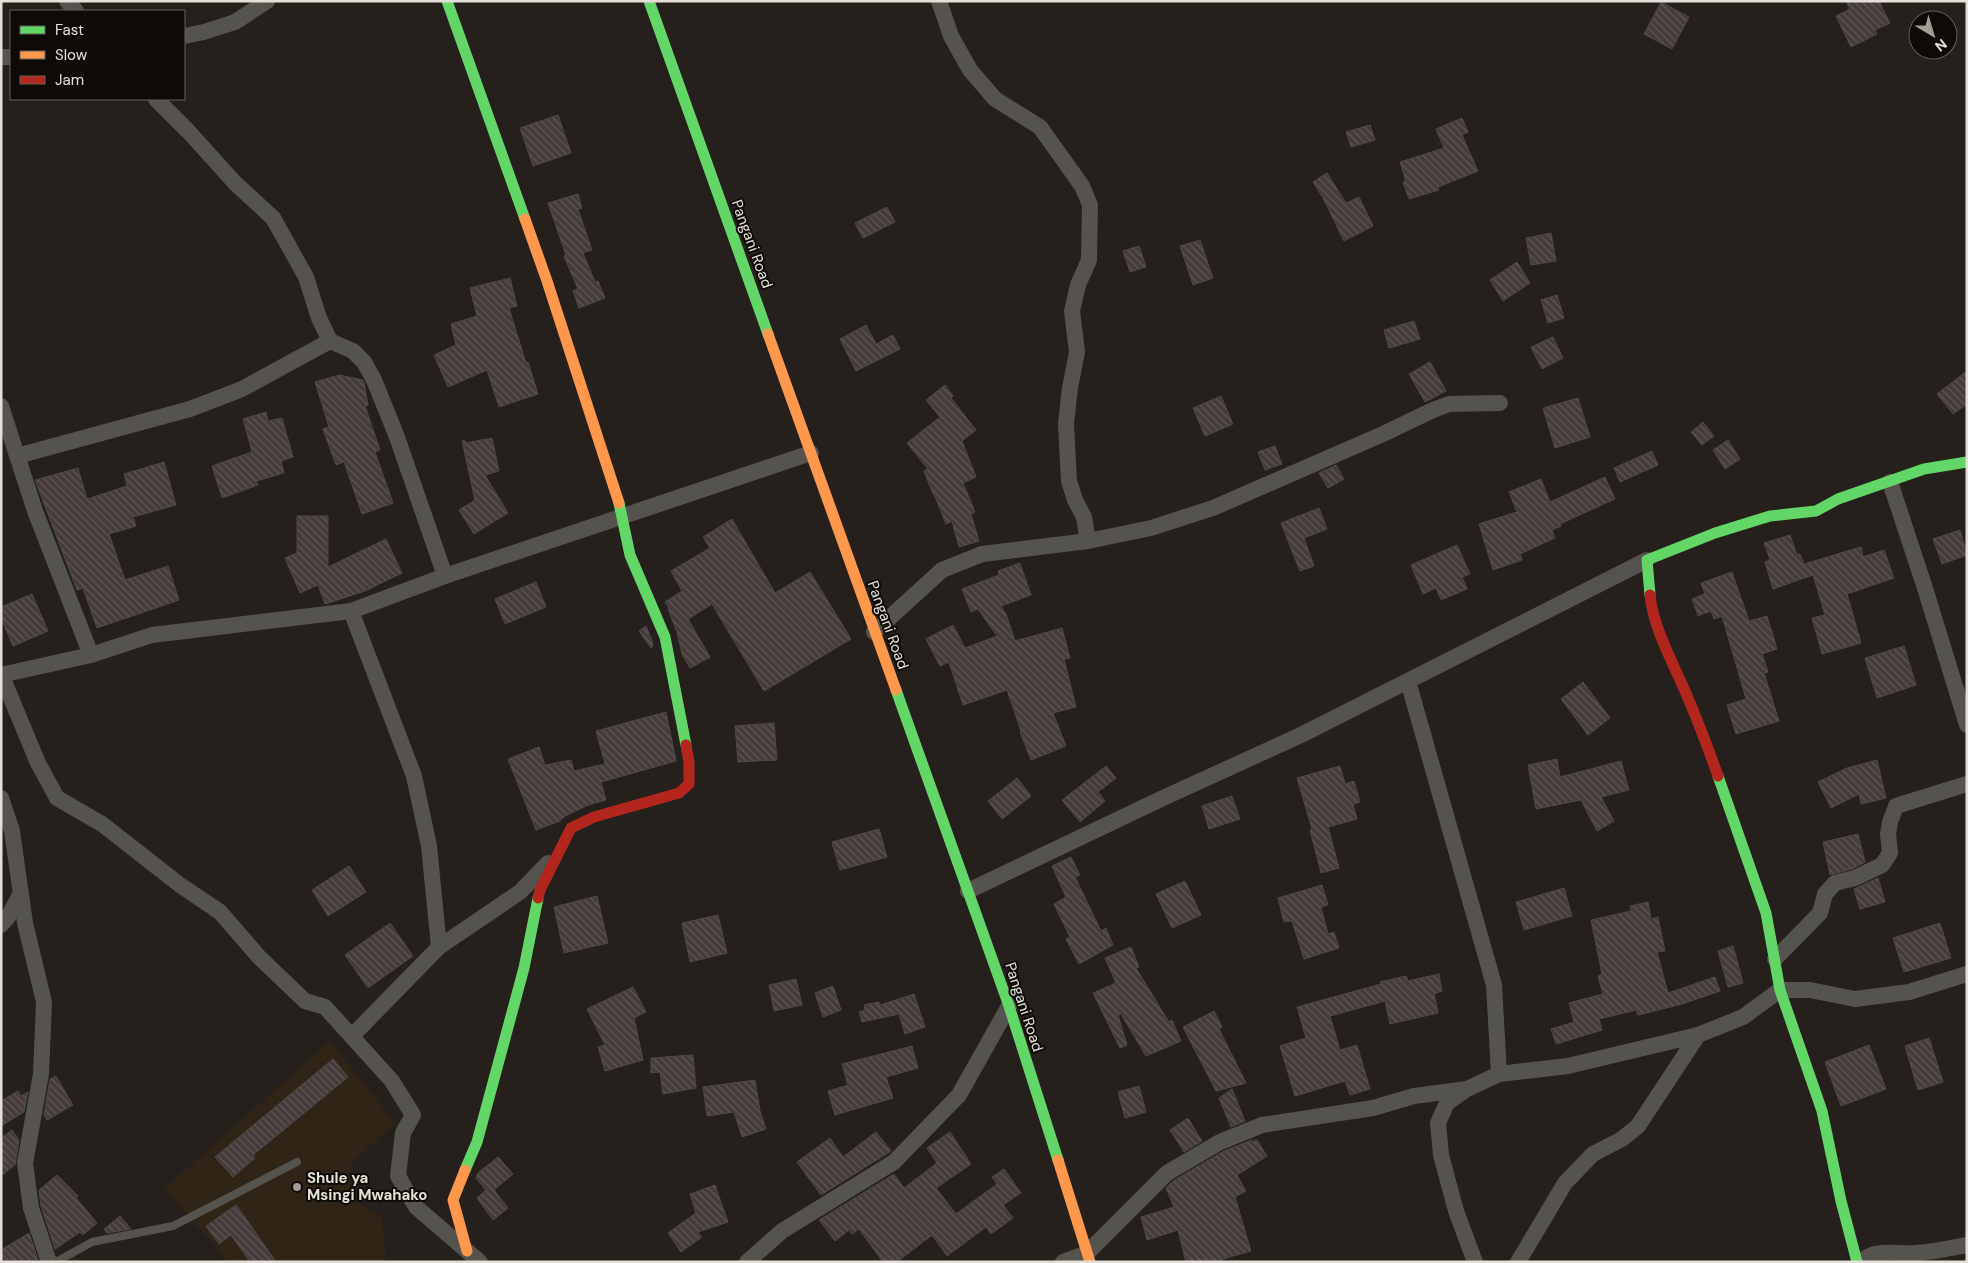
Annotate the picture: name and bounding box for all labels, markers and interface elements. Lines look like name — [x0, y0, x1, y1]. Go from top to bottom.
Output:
legend — [10, 10, 185, 100]
north arrow — [1908, 10, 1958, 60]
text: Fast — [55, 20, 84, 40]
text: N — [1931, 35, 1951, 55]
text: Slow — [55, 45, 88, 65]
text: Jam — [55, 70, 84, 90]
street label: Pangani Road — [727, 197, 777, 291]
street label: Pangani Road — [863, 578, 913, 672]
street label: Pangani Road — [1000, 960, 1048, 1054]
place label: Shule ya Msingi Mwahako — [307, 1168, 427, 1205]
marker: Shule ya Msingi Mwahako — [291, 1181, 303, 1193]

